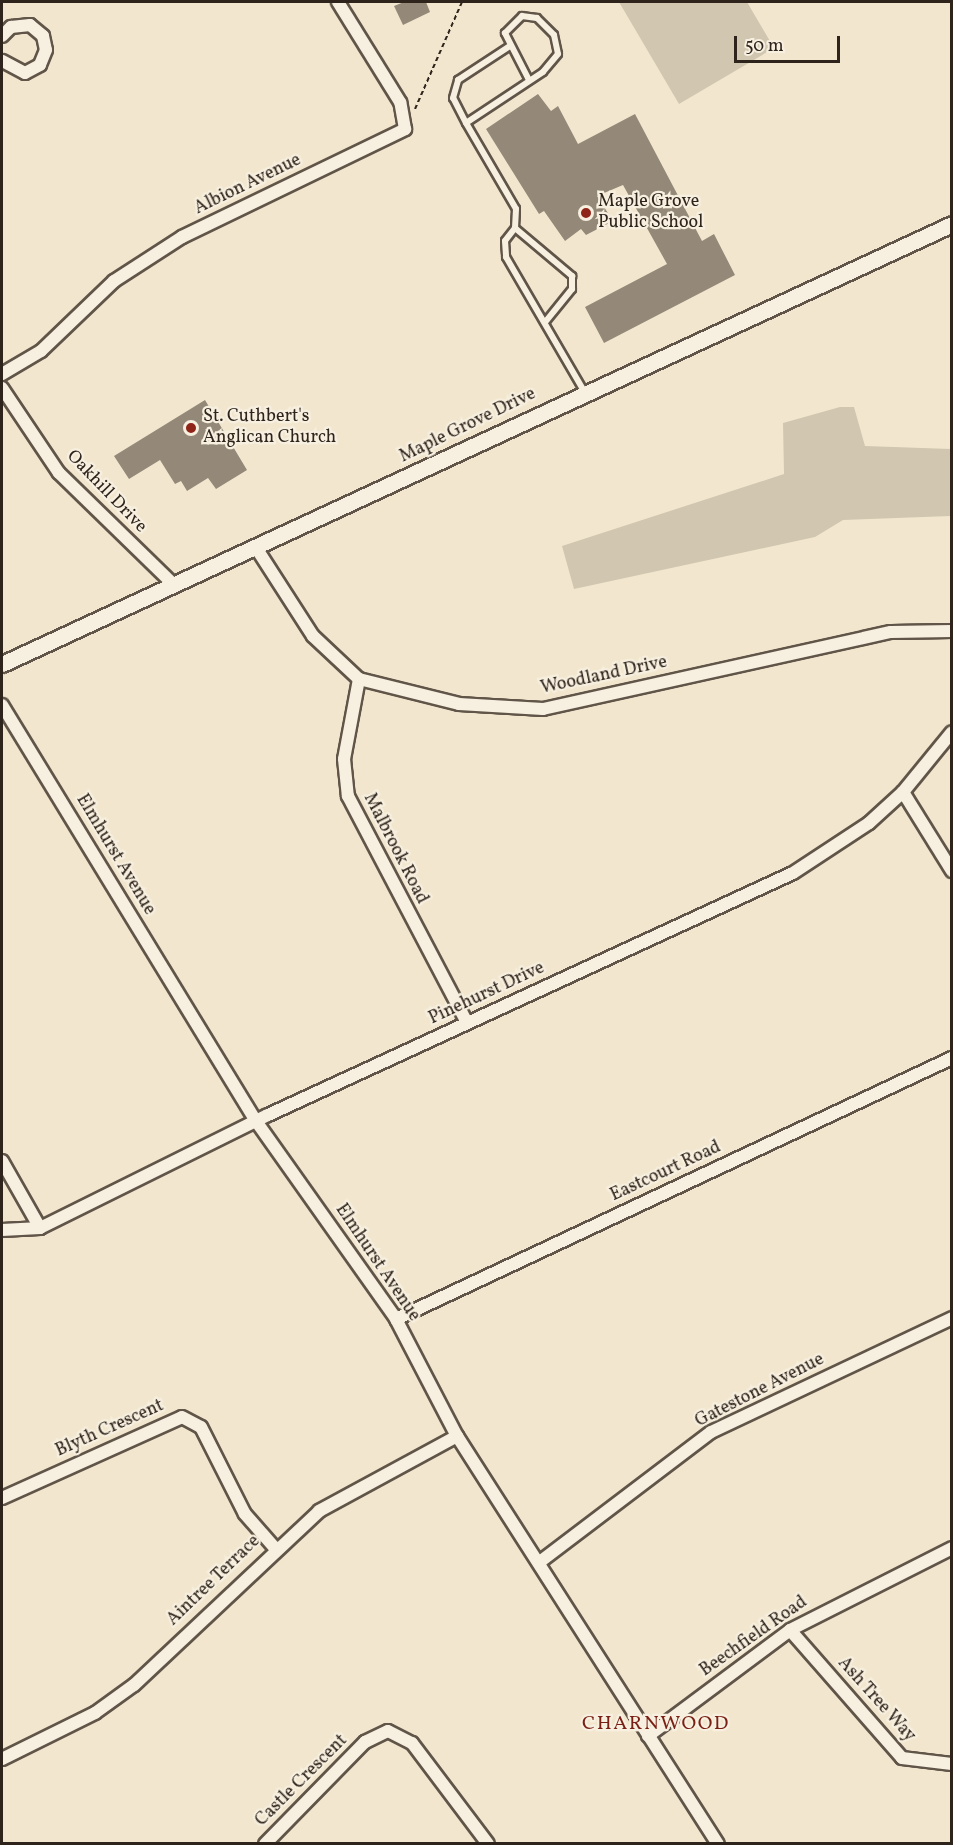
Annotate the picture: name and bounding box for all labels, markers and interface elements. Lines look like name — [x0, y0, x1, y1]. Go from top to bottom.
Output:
scale bar — [737, 24, 844, 62]
text: 50 m — [745, 34, 784, 59]
street label: Albion Avenue — [191, 150, 305, 220]
place label: Maple Grove Public School — [598, 192, 703, 234]
marker: Maple Grove Public School — [579, 206, 593, 220]
street label: Maple Grove Drive — [396, 384, 540, 468]
place label: St. Cuthbert's Anglican Church — [203, 407, 336, 450]
marker: St. Cuthbert's Anglican Church — [184, 421, 198, 435]
street label: Oakhill Drive — [61, 446, 151, 538]
street label: Woodland Drive — [539, 652, 669, 700]
street label: Malbrook Road — [358, 790, 432, 908]
street label: Elmhurst Avenue — [70, 791, 160, 919]
street label: Pinehurst Drive — [426, 958, 548, 1030]
street label: Eastcourt Road — [607, 1137, 725, 1207]
street label: Elmhurst Avenue — [330, 1200, 424, 1326]
street label: Gatestone Avenue — [692, 1349, 828, 1433]
street label: Blyth Crescent — [53, 1396, 167, 1462]
street label: Aintree Terrace — [163, 1531, 265, 1631]
street label: Beechfield Road — [696, 1592, 812, 1682]
street label: Ash Tree Way — [832, 1653, 920, 1747]
district label: CHARNWOOD — [582, 1712, 730, 1736]
street label: Castle Crescent — [251, 1730, 353, 1832]

